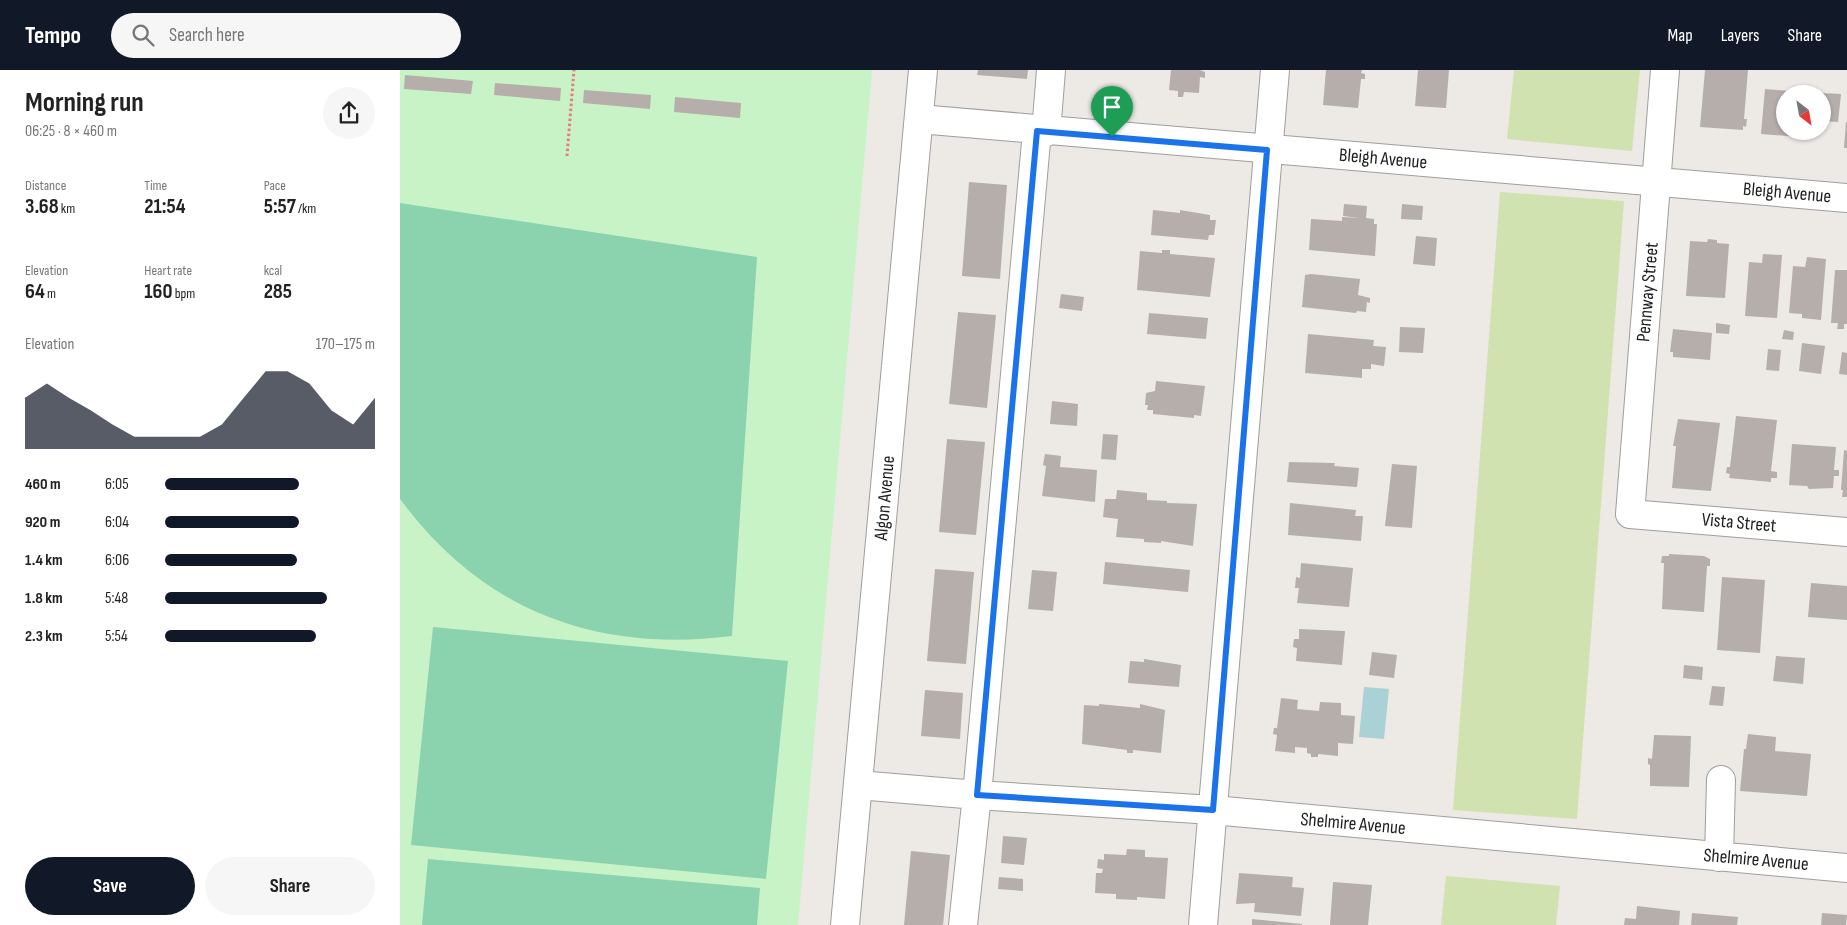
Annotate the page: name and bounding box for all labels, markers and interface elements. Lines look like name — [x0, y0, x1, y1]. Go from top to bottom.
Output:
search box — [111, 13, 461, 58]
text: Tempo — [25, 21, 81, 50]
icon: search — [129, 21, 157, 49]
text: Search here — [169, 24, 245, 47]
text: Map — [1668, 25, 1693, 46]
text: Layers — [1721, 25, 1760, 46]
text: Share — [1788, 25, 1822, 46]
north arrow — [1776, 85, 1831, 140]
map controls — [1776, 85, 1831, 140]
text: Morning run — [25, 86, 144, 119]
pin — [1091, 86, 1133, 137]
button: share — [323, 87, 375, 139]
icon: arrive — [1098, 93, 1126, 121]
text: 06:25 · 8 × 460 m — [25, 122, 117, 141]
street label: Bleigh Avenue — [1338, 144, 1428, 174]
text: Distance — [25, 177, 66, 194]
text: Time — [144, 177, 167, 194]
text: Pace — [264, 177, 286, 194]
street label: Bleigh Avenue — [1742, 178, 1832, 208]
text: 3.68 — [25, 194, 59, 219]
text: 21:54 — [144, 194, 186, 219]
text: 5:57 — [264, 194, 296, 219]
text: km — [59, 200, 75, 217]
text: /km — [296, 200, 316, 217]
street label: Pennway Street — [1632, 241, 1664, 343]
text: Elevation — [25, 262, 68, 279]
text: Heart rate — [144, 262, 192, 279]
text: kcal — [264, 262, 282, 279]
text: 64 — [25, 279, 45, 304]
text: 160 — [144, 279, 172, 304]
text: 285 — [264, 279, 292, 304]
text: m — [45, 285, 56, 302]
text: bpm — [172, 285, 195, 302]
text: Elevation — [25, 335, 74, 354]
text: 170–175 m — [316, 335, 375, 354]
street label: Algon Avenue — [870, 455, 900, 542]
text: 460 m — [25, 475, 61, 494]
text: 6:05 — [105, 475, 129, 494]
street label: Vista Street — [1701, 508, 1778, 538]
text: 920 m — [25, 513, 60, 532]
text: 6:04 — [105, 513, 129, 532]
text: 1.4 km — [25, 551, 63, 570]
text: 6:06 — [105, 551, 129, 570]
text: 1.8 km — [25, 589, 63, 608]
text: 5:48 — [105, 589, 128, 608]
text: 2.3 km — [25, 627, 63, 646]
text: 5:54 — [105, 627, 128, 646]
street label: Shelmire Avenue — [1299, 808, 1407, 840]
street label: Shelmire Avenue — [1702, 844, 1810, 876]
button: Save — [25, 857, 195, 915]
button: Share — [205, 857, 375, 915]

